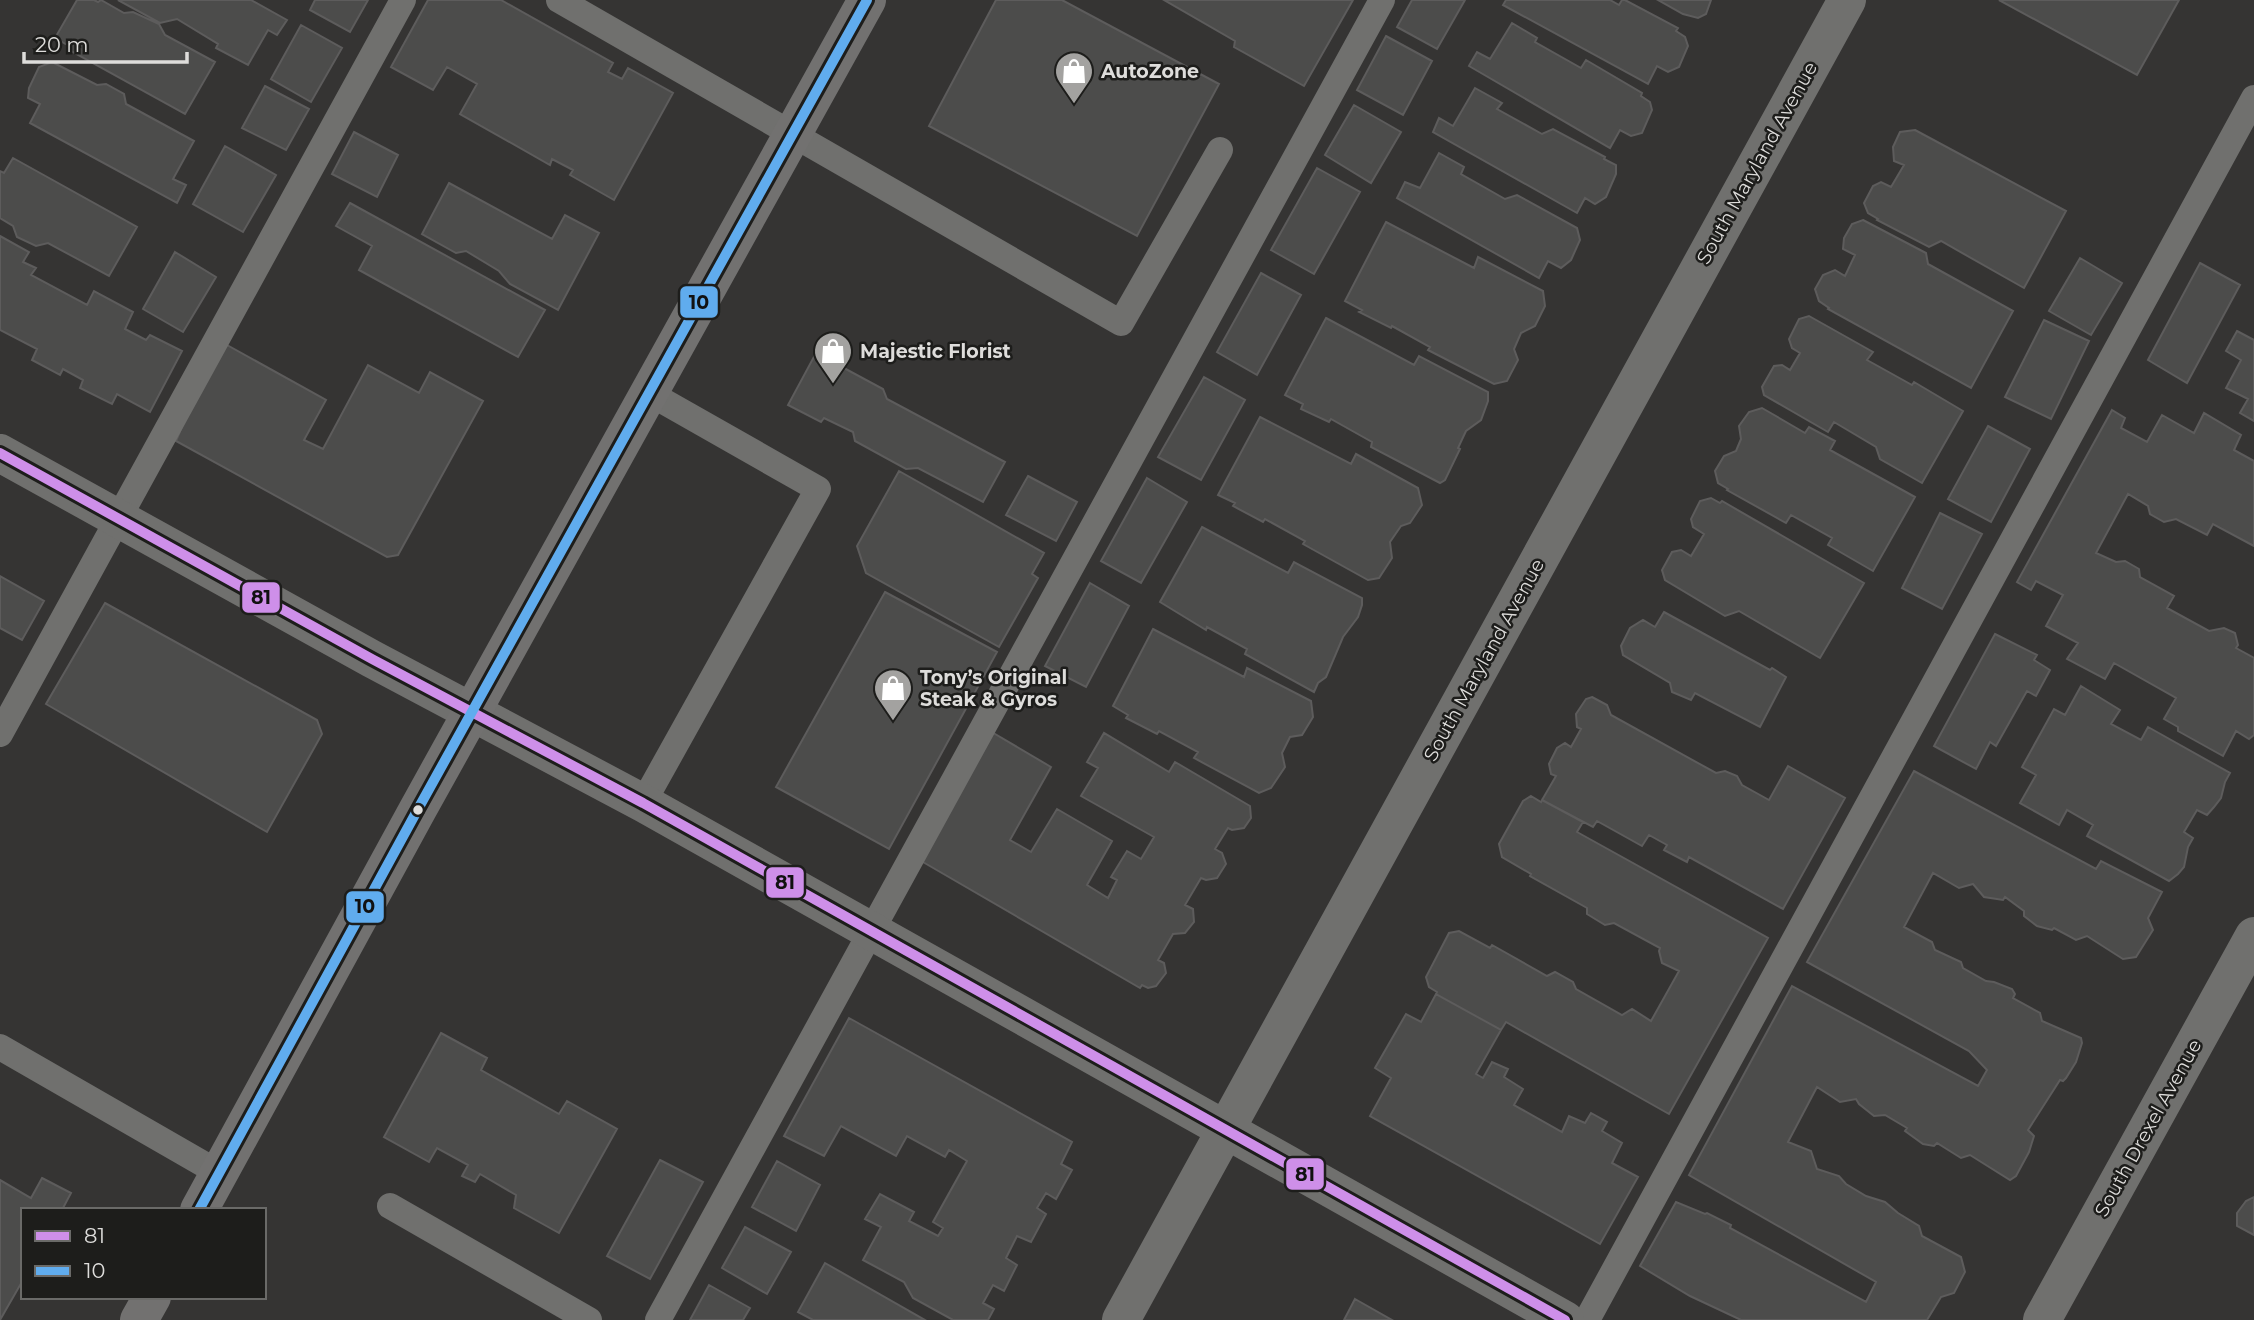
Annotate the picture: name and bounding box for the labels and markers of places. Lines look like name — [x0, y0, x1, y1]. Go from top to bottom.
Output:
shop icon: AutoZone — [1053, 50, 1095, 105]
place label: AutoZone — [1100, 60, 1199, 83]
shop icon: Majestic Florist — [812, 330, 854, 385]
place label: Majestic Florist — [860, 340, 1011, 363]
place label: Tony’s Original Steak & Gyros — [920, 666, 1067, 711]
shop icon: Tony’s Original Steak & Gyros — [872, 667, 914, 722]
unlabelled marker — [411, 803, 425, 817]

